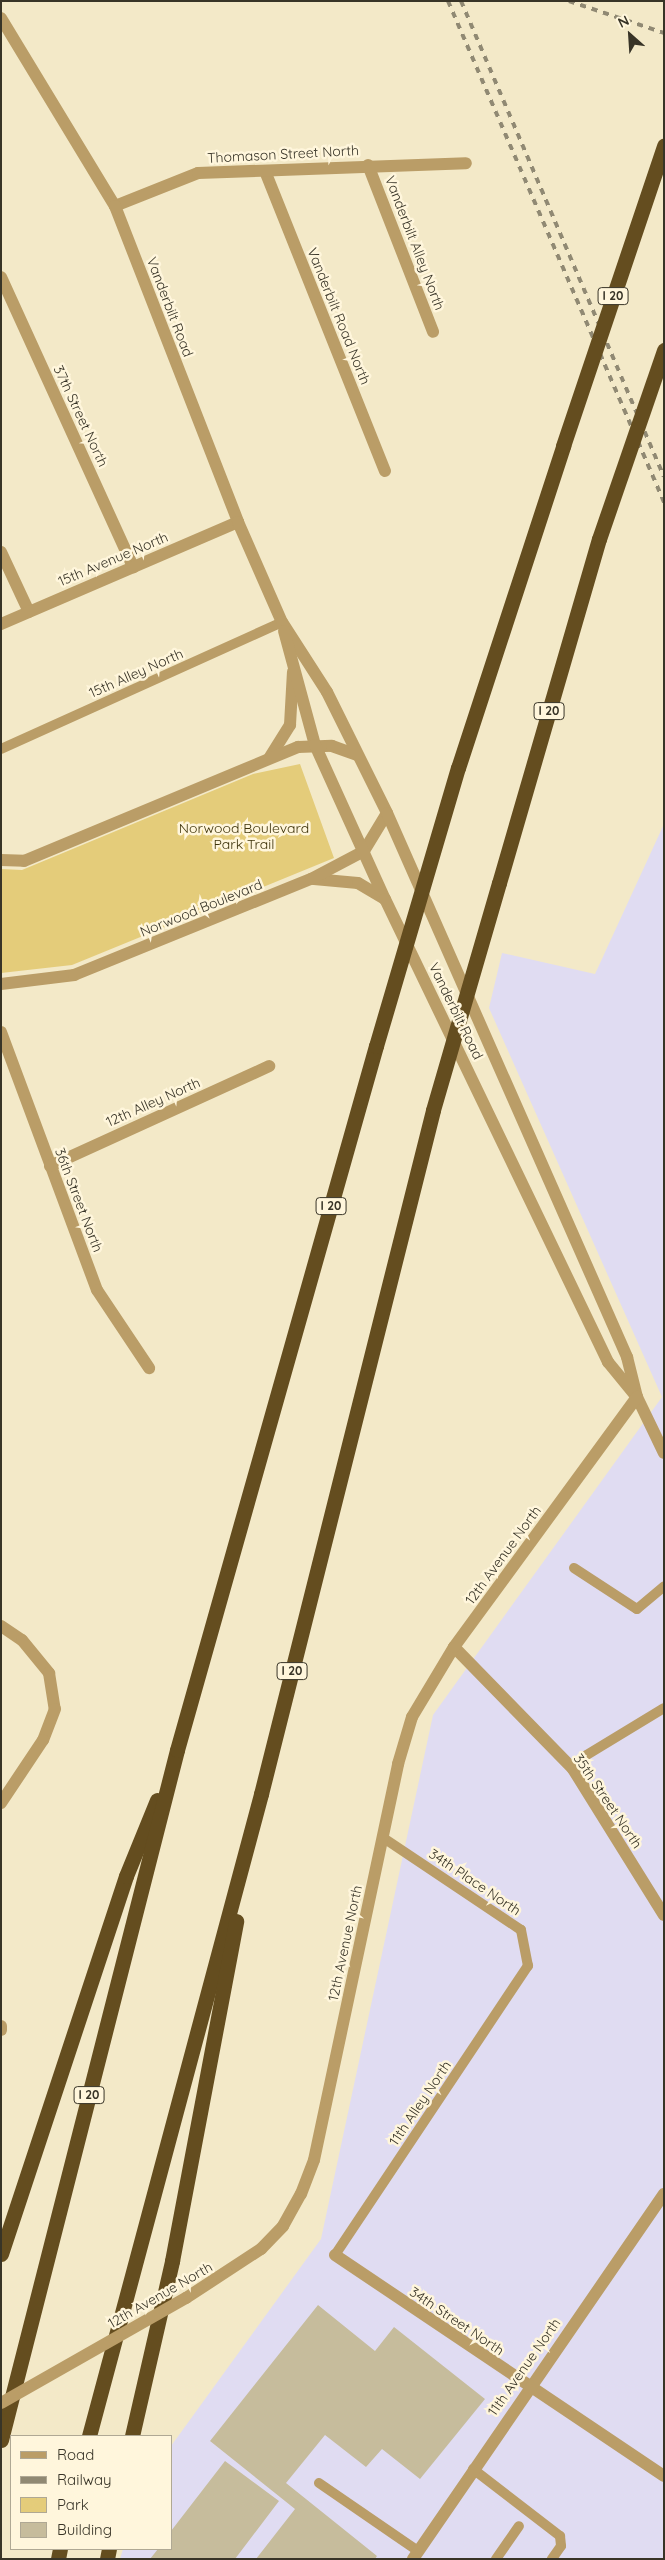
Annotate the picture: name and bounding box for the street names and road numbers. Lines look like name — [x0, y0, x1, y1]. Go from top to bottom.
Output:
street label: Thomason Street North — [207, 142, 359, 166]
street label: Vanderbilt Alley North — [382, 174, 448, 312]
street label: Vanderbilt Road North — [304, 245, 374, 387]
street label: Vanderbilt Road — [143, 255, 197, 359]
road number: I 20 — [597, 286, 629, 306]
street label: 37th Street North — [50, 363, 112, 469]
street label: 15th Avenue North — [56, 528, 170, 590]
street label: 15th Alley North — [86, 645, 186, 701]
road number: I 20 — [533, 701, 565, 720]
street label: Norwood Boulevard — [137, 876, 265, 940]
street label: Vanderbilt Road — [425, 960, 487, 1062]
street label: 12th Alley North — [103, 1074, 203, 1130]
street label: 36th Street North — [51, 1146, 107, 1254]
road number: I 20 — [315, 1196, 347, 1216]
street label: 12th Avenue North — [462, 1502, 544, 1608]
road number: I 20 — [276, 1662, 308, 1680]
street label: 35th Street North — [570, 1751, 646, 1851]
street label: 34th Place North — [426, 1845, 524, 1919]
street label: 12th Avenue North — [325, 1884, 365, 2002]
street label: 11th Alley North — [385, 2057, 455, 2149]
road number: I 20 — [73, 2086, 105, 2104]
street label: 12th Avenue North — [105, 2258, 215, 2332]
street label: 34th Street North — [407, 2283, 507, 2359]
street label: 11th Avenue North — [484, 2315, 564, 2419]

